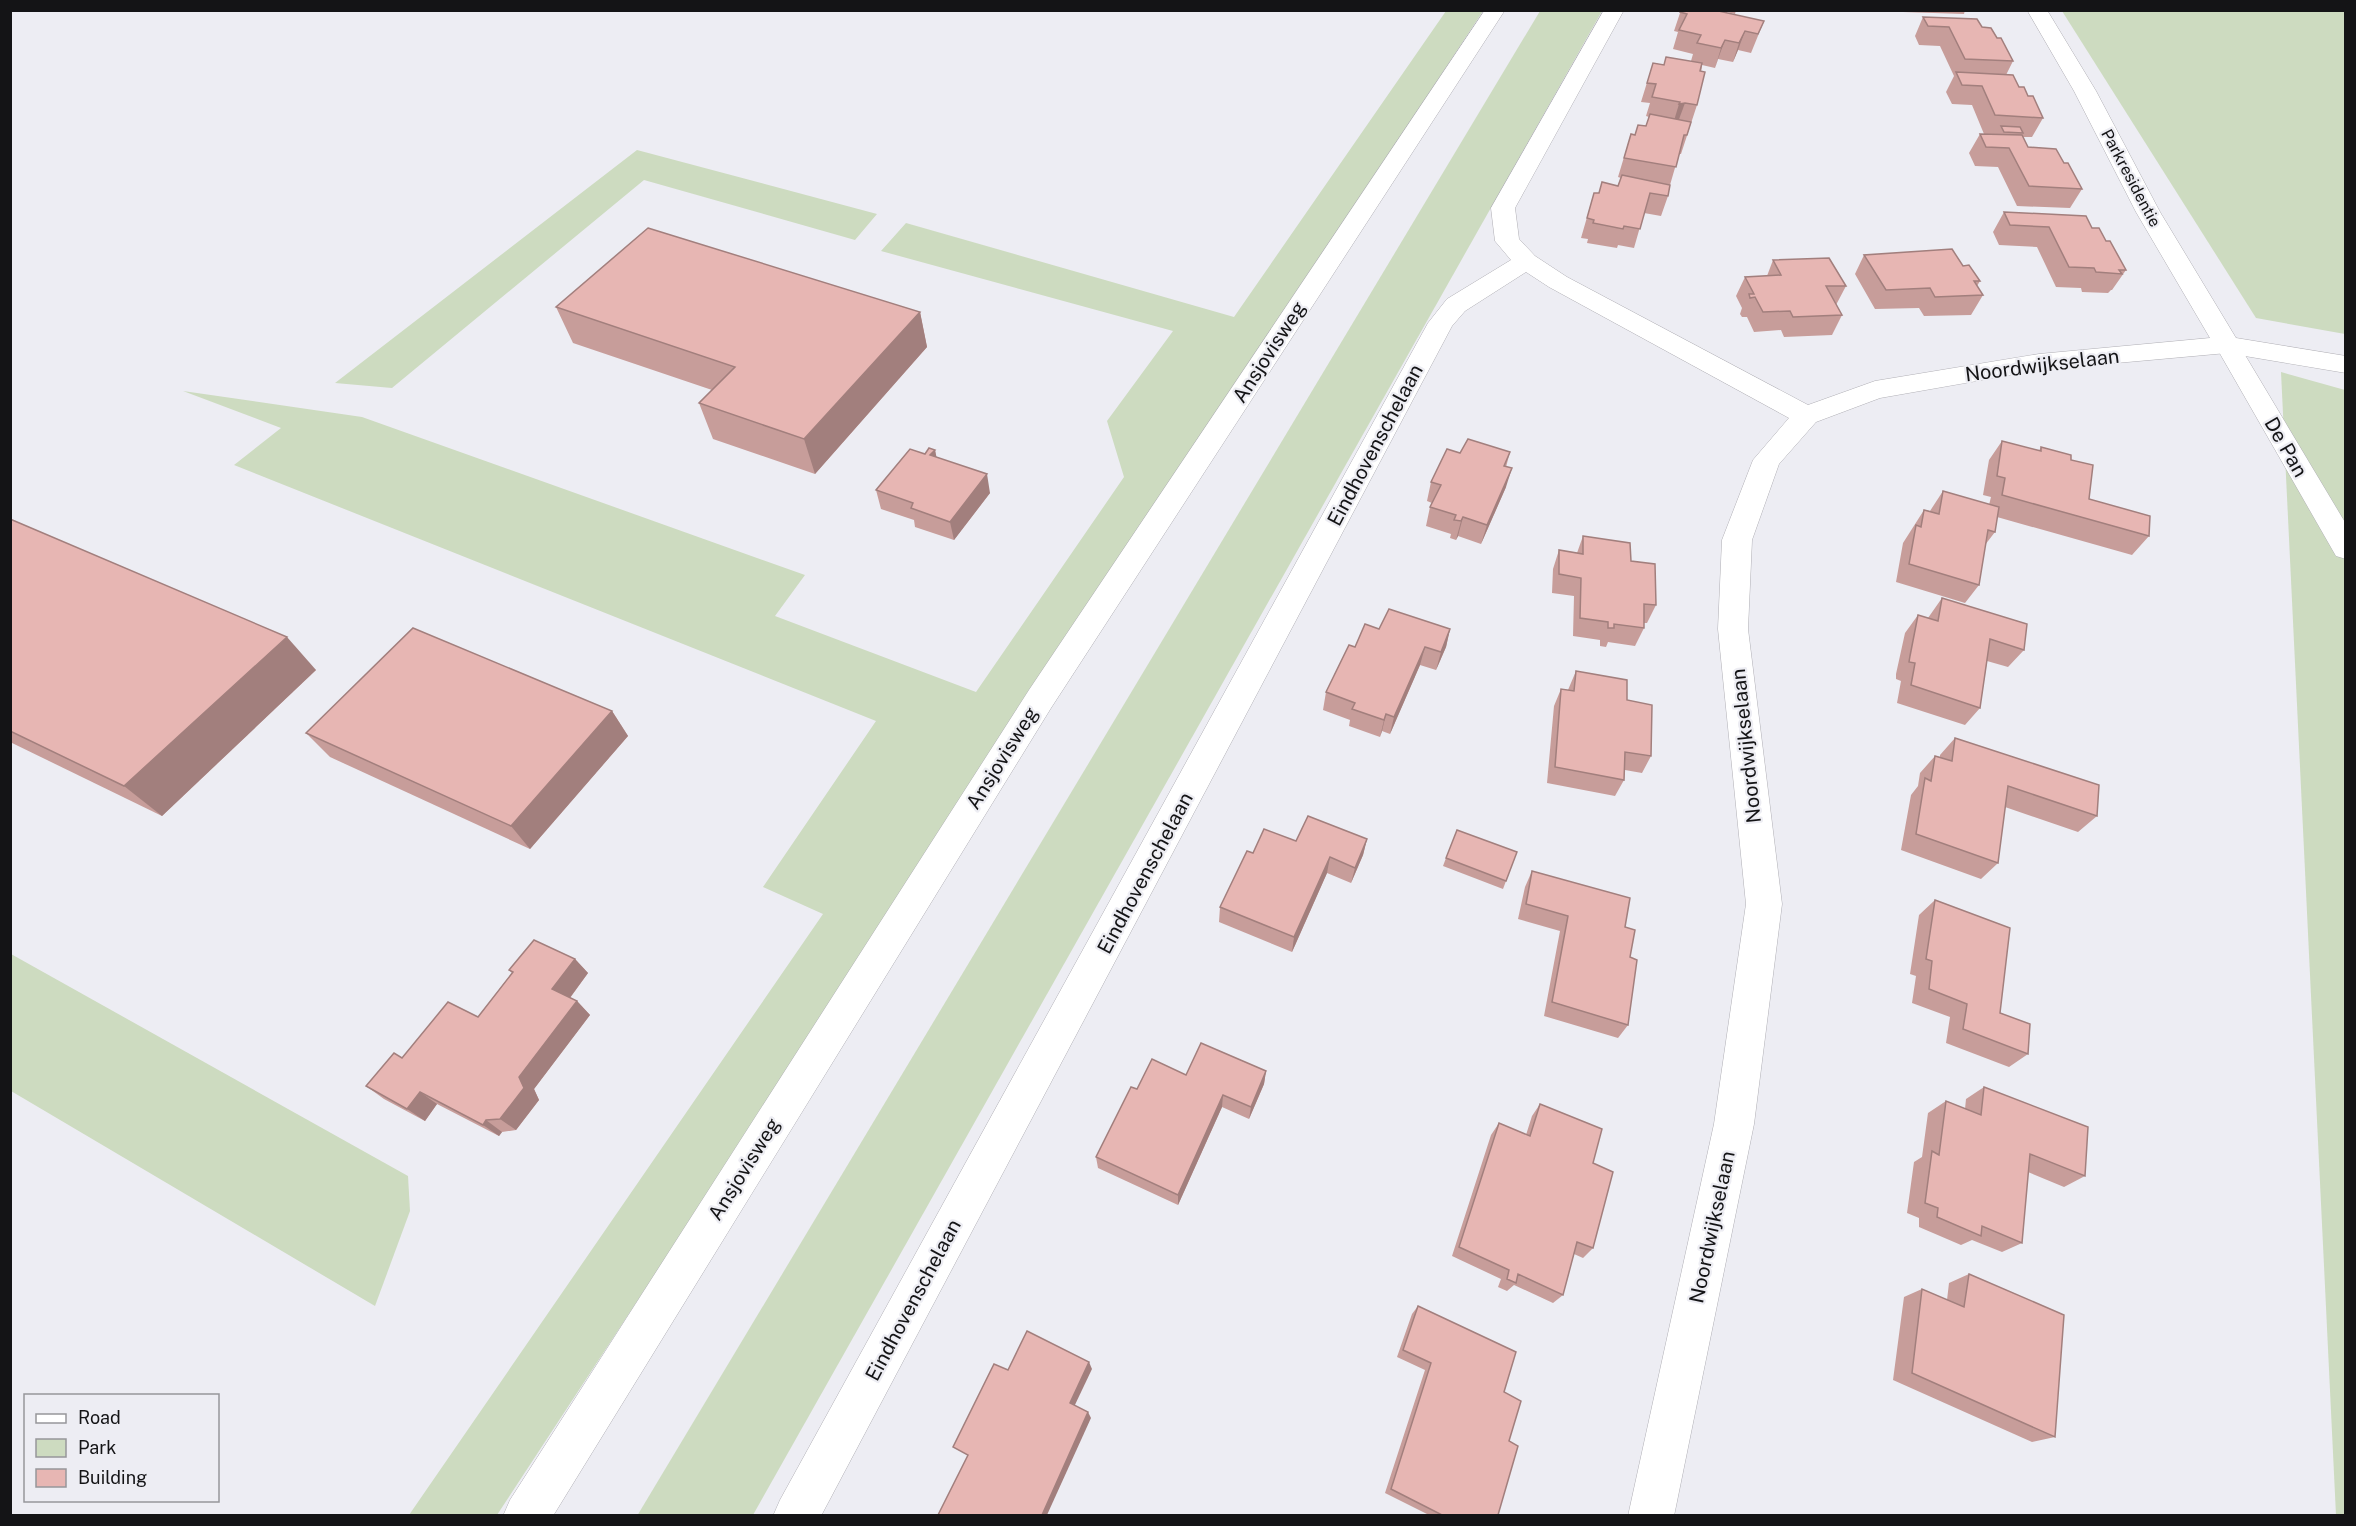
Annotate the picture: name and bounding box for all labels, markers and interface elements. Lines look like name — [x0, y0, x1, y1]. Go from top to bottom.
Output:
street label: Parkresidentie — [2097, 126, 2165, 230]
street label: Ansjovisweg — [1227, 297, 1311, 407]
street label: Noordwijkselaan — [1964, 344, 2120, 386]
street label: Eindhovenschelaan — [1322, 360, 1428, 530]
street label: De Pan — [2259, 413, 2313, 481]
street label: Noordwijkselaan — [1726, 668, 1766, 824]
street label: Ansjovisweg — [961, 702, 1043, 814]
street label: Eindhovenschelaan — [1092, 788, 1198, 958]
street label: Ansjovisweg — [703, 1113, 785, 1225]
street label: Noordwijkselaan — [1684, 1149, 1740, 1305]
street label: Eindhovenschelaan — [860, 1215, 966, 1385]
legend — [24, 1394, 219, 1502]
text: Road — [78, 1407, 121, 1428]
text: Park — [78, 1437, 116, 1458]
text: Building — [78, 1467, 147, 1488]

